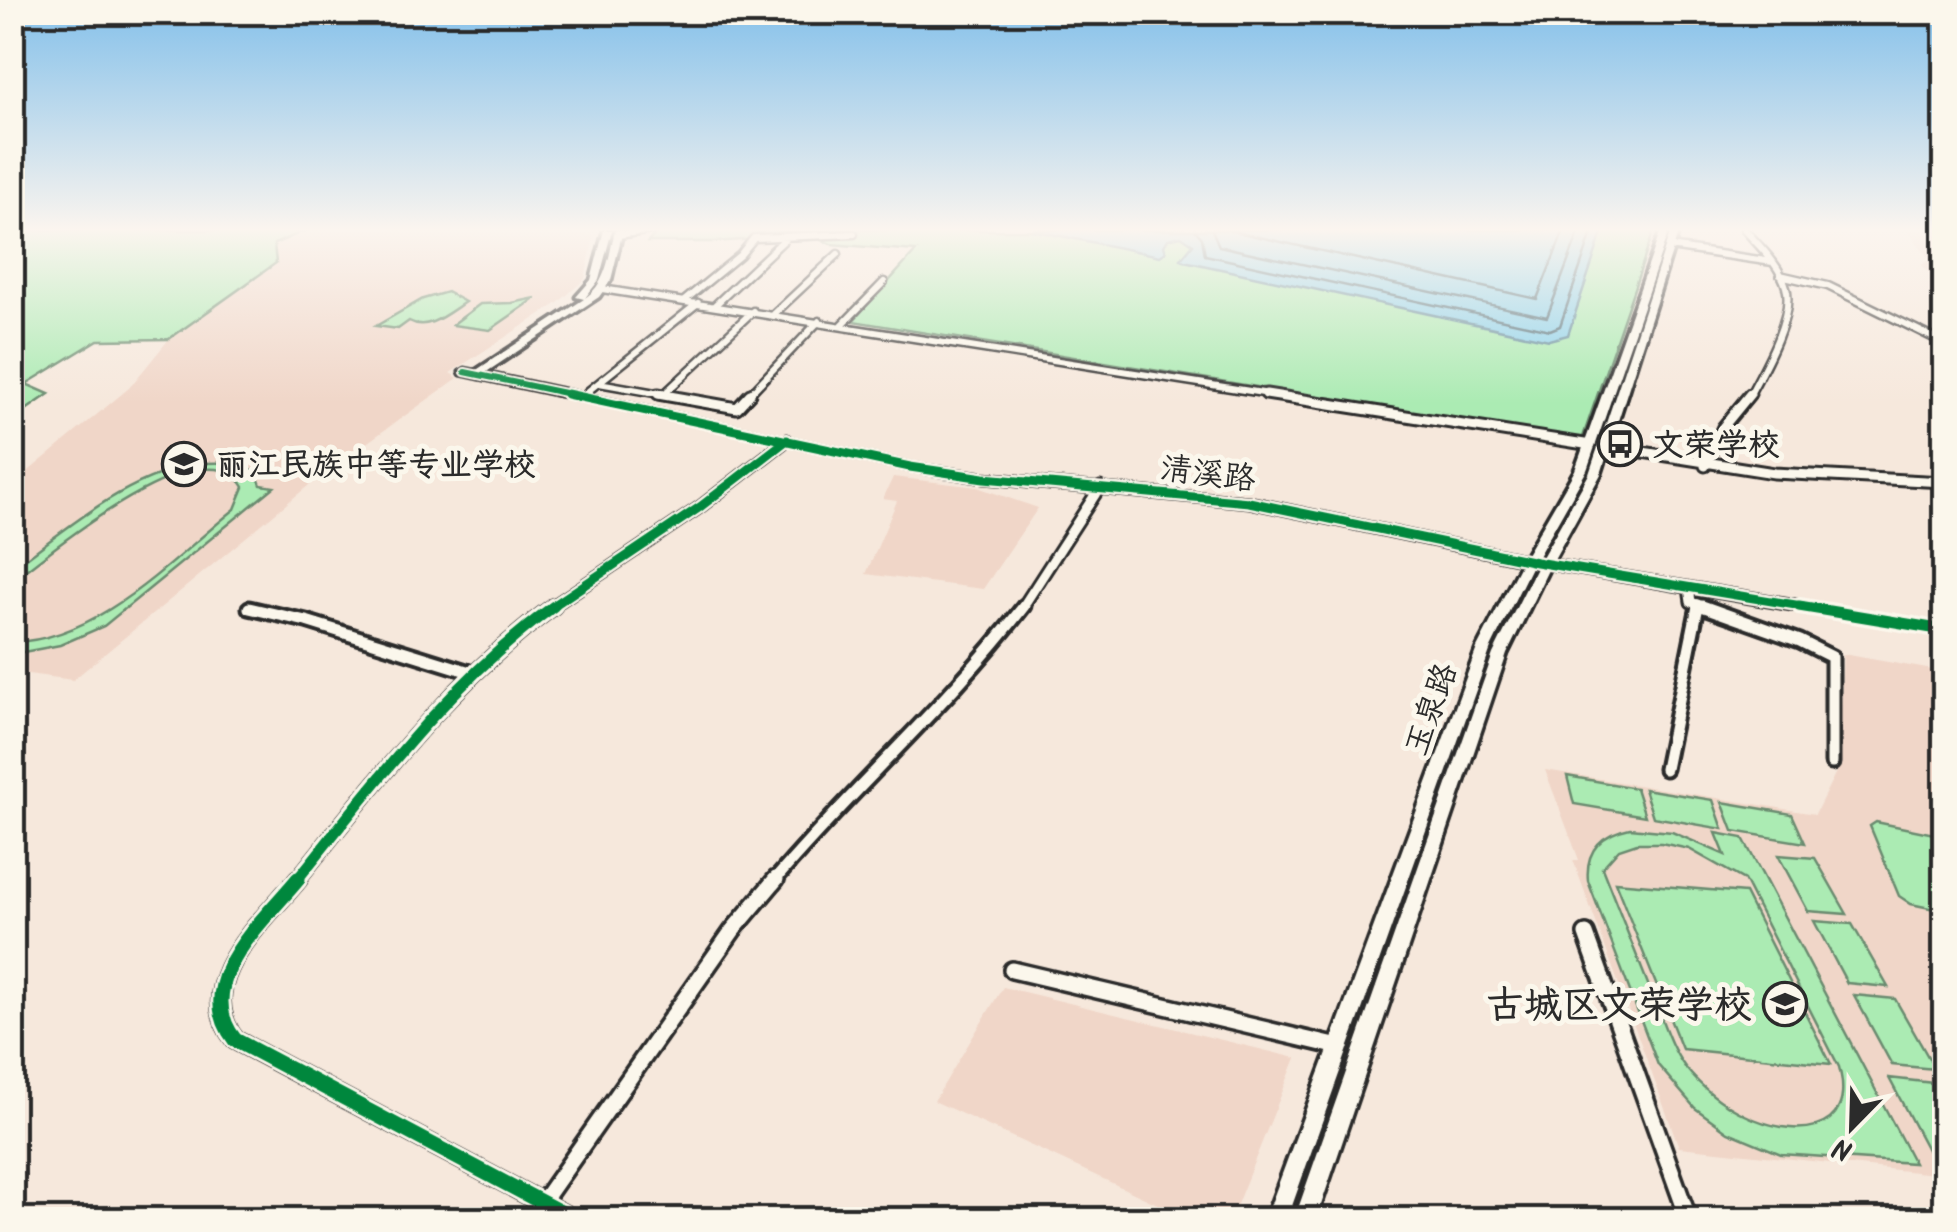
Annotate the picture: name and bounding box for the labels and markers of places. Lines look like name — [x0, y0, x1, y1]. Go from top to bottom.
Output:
bus stop icon: 文荣学校 — [1597, 421, 1643, 467]
place label: 文荣学校 — [1652, 421, 1780, 472]
school or university icon: 丽江民族中等专业学校 — [161, 441, 207, 487]
place label: 丽江民族中等专业学校 — [216, 441, 536, 492]
place label: 古城区文荣学校 — [1486, 977, 1752, 1037]
school or university icon: 古城区文荣学校 — [1762, 981, 1808, 1027]

